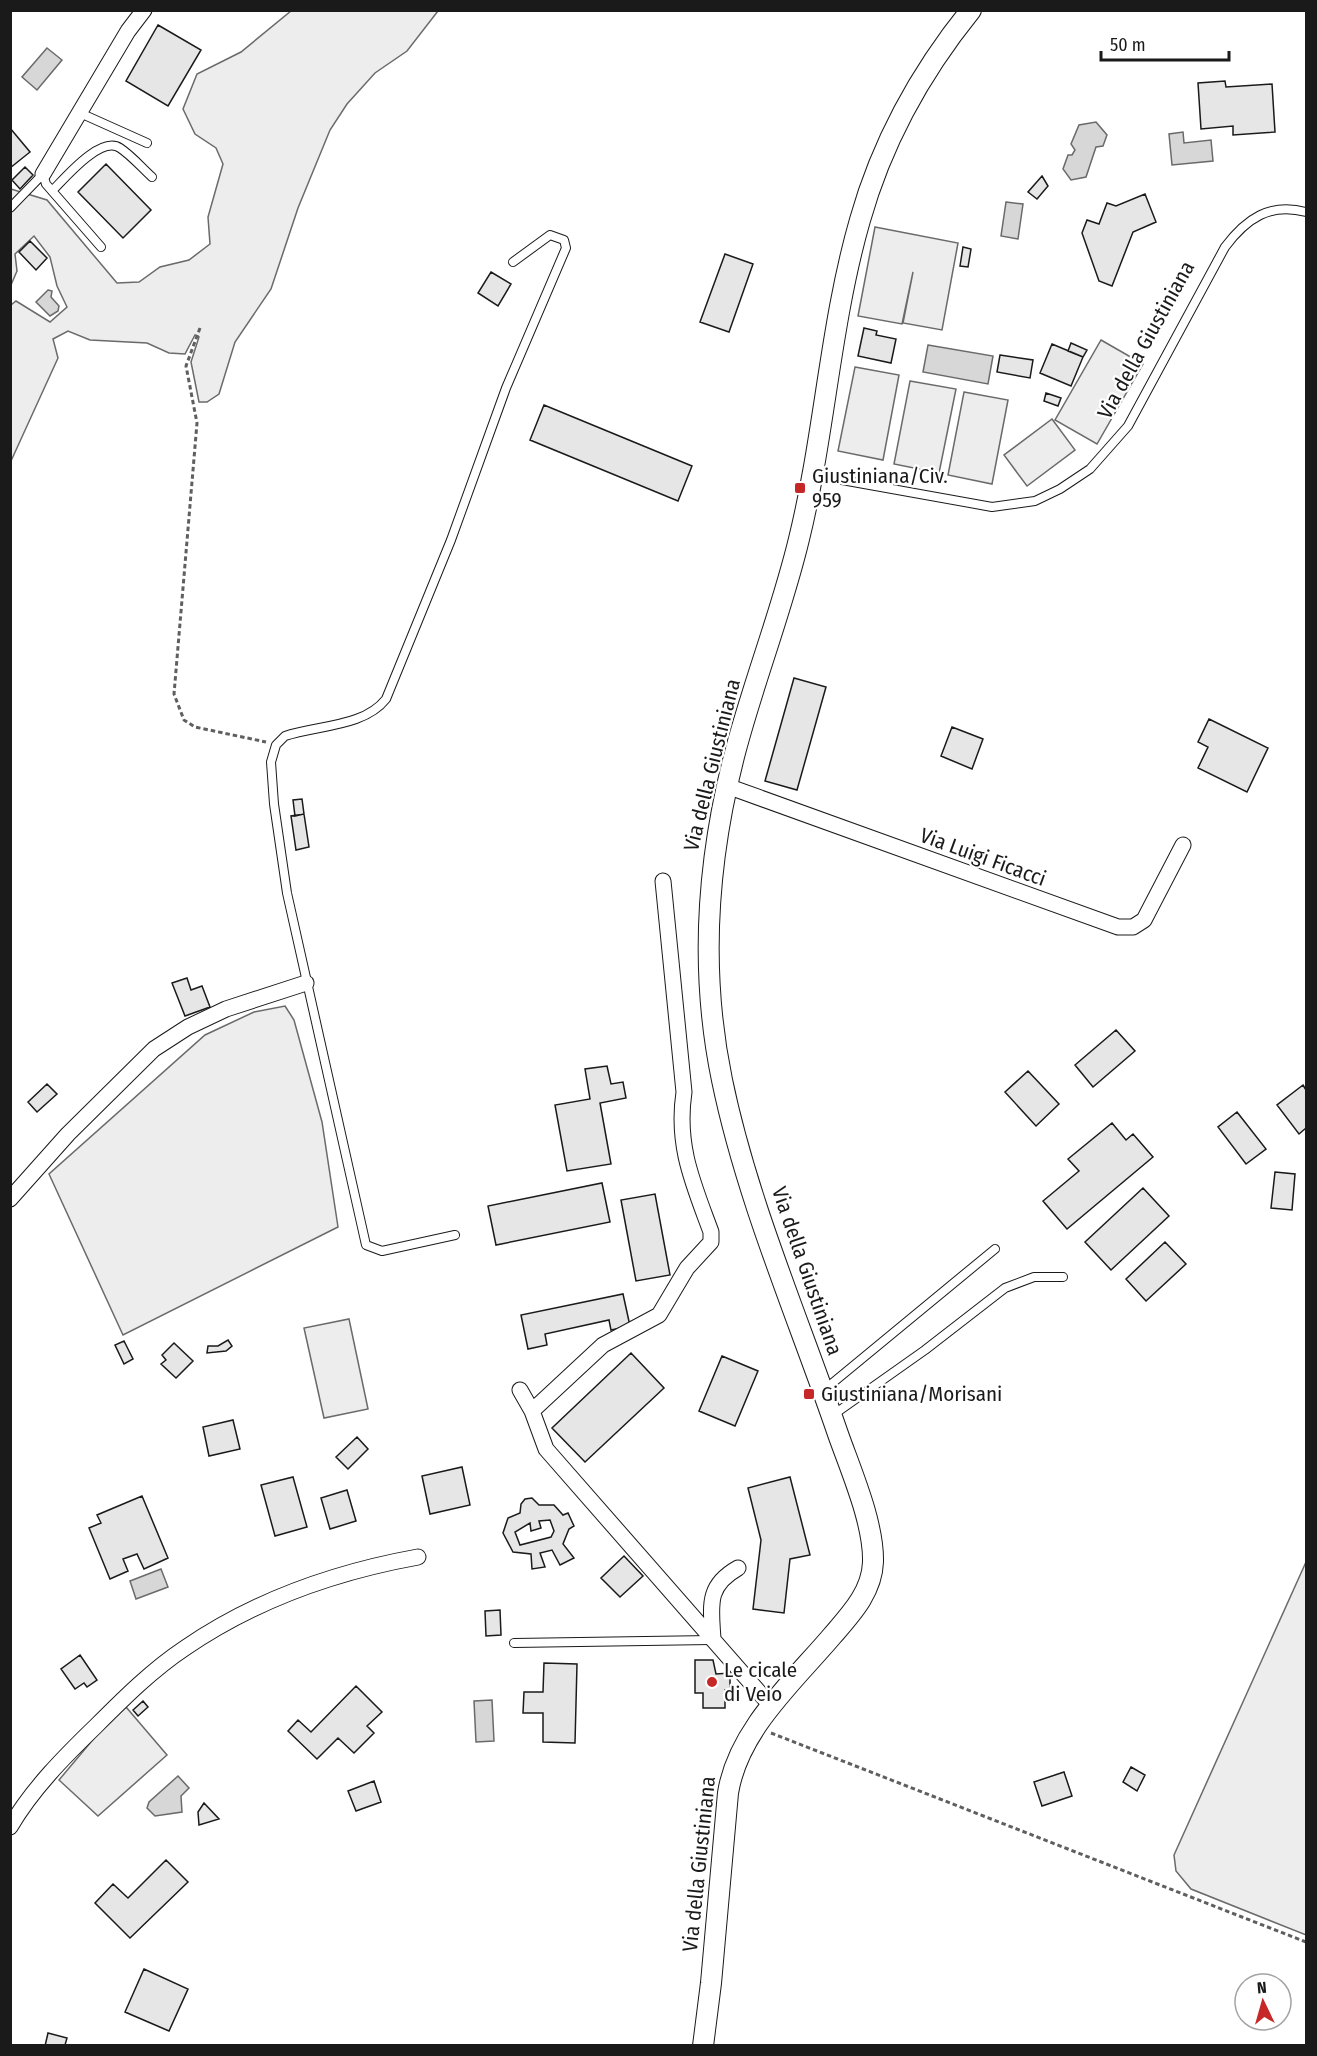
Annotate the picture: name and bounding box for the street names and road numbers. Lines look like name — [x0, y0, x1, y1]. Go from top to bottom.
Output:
street label: Via della Giustiniana — [1092, 257, 1200, 423]
street label: Via della Giustiniana — [678, 676, 746, 854]
street label: Via Luigi Ficacci — [916, 822, 1050, 892]
street label: Via della Giustiniana — [766, 1183, 848, 1359]
street label: Via della Giustiniana — [677, 1775, 721, 1953]

